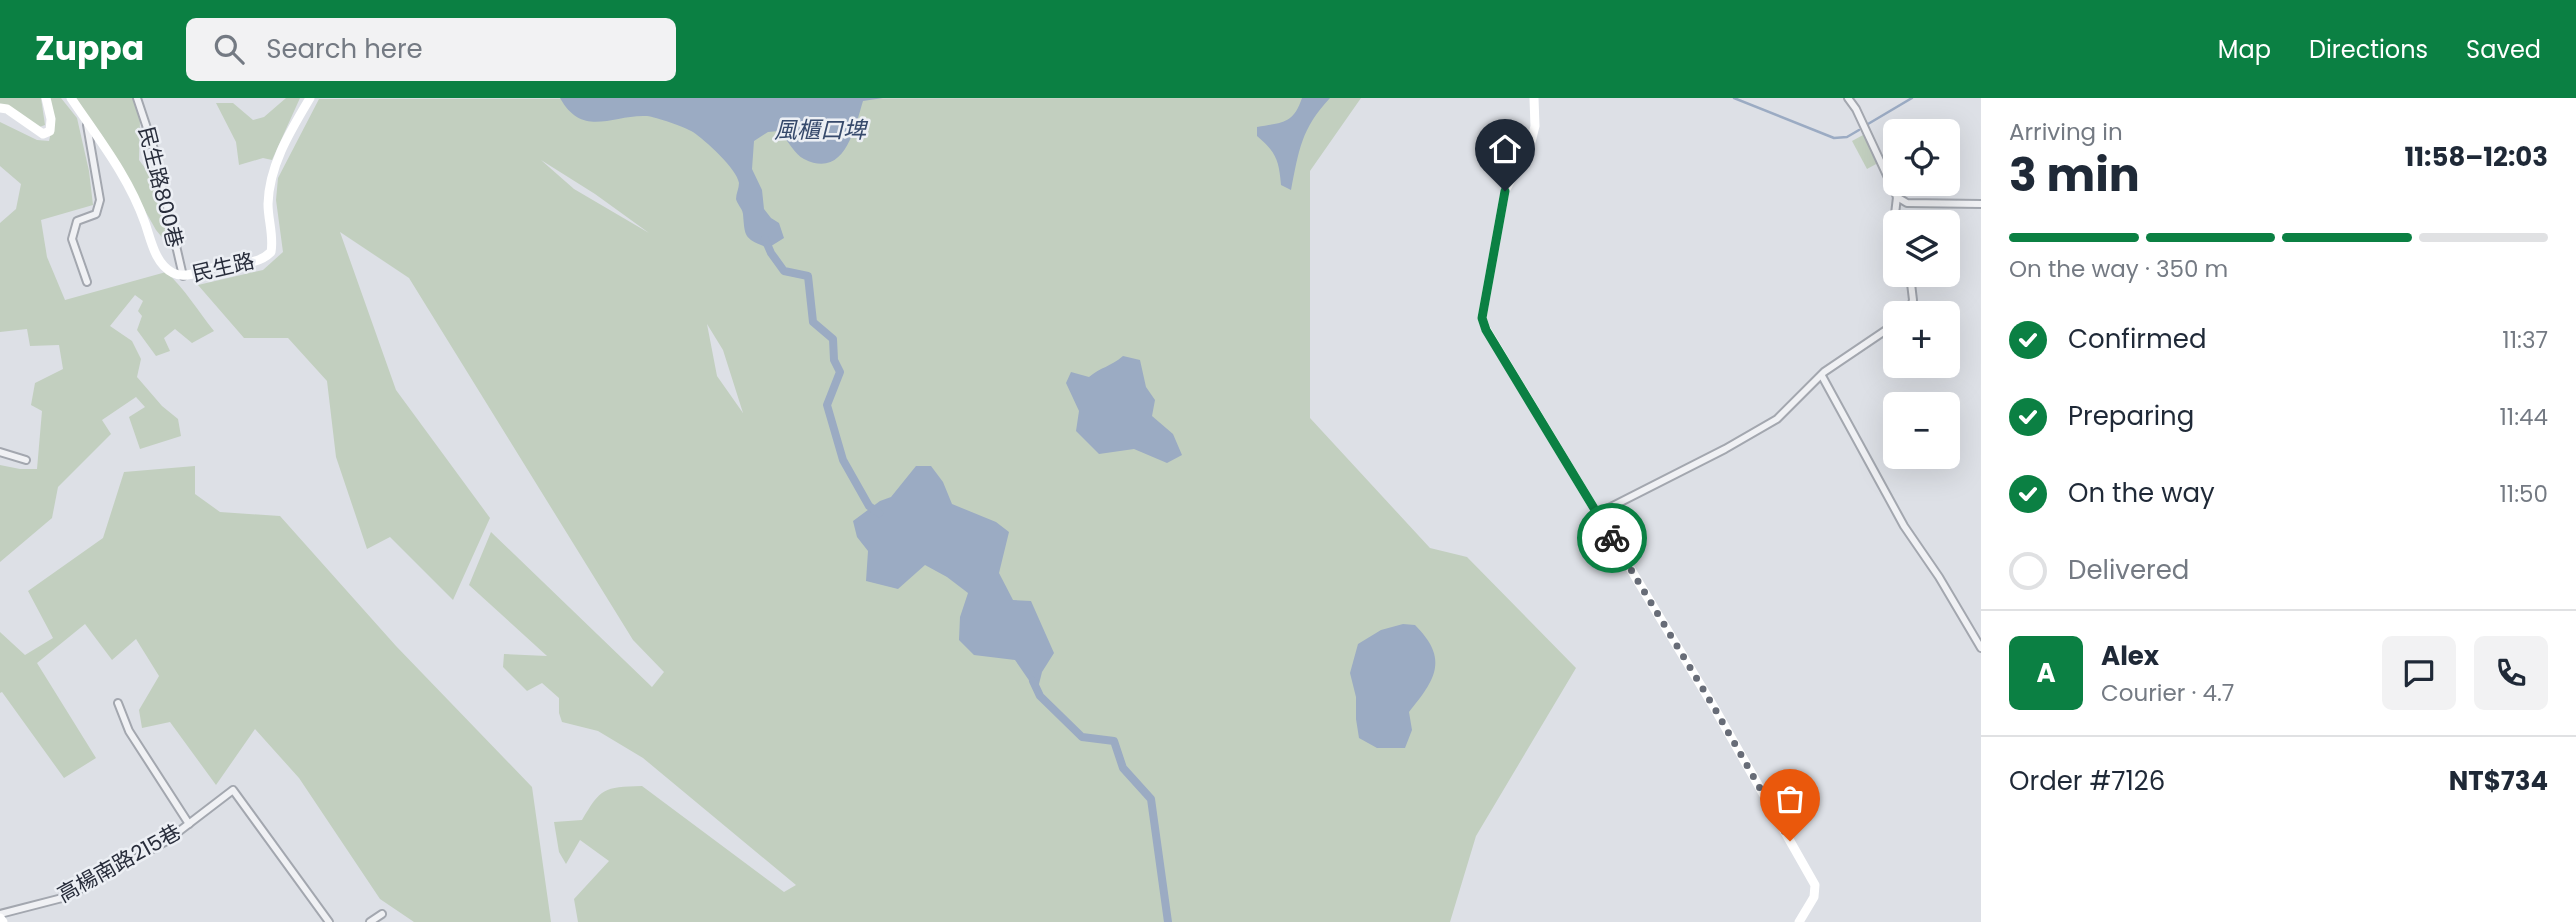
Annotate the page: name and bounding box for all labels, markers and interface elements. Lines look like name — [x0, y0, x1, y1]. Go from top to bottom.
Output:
search box — [186, 18, 676, 81]
text: Zuppa — [35, 25, 144, 72]
icon: search — [210, 30, 248, 68]
text: Search here — [266, 31, 423, 67]
text: Map — [2218, 33, 2271, 66]
text: Directions — [2309, 33, 2428, 66]
text: Saved — [2466, 33, 2541, 66]
water label: 風櫃口埤 — [774, 114, 869, 146]
text: Arriving in — [2009, 116, 2123, 148]
pin — [1475, 119, 1535, 191]
map controls — [1883, 119, 1960, 469]
button: locate — [1883, 119, 1960, 196]
street label: 民生路800巷 — [132, 124, 190, 250]
icon: home — [1486, 130, 1524, 168]
text: 11:58–12:03 — [2405, 139, 2548, 175]
text: 3 min — [2009, 143, 2140, 207]
button: layers — [1883, 210, 1960, 287]
street label: 民生路 — [189, 246, 257, 288]
text: On the way · 350 m — [2009, 253, 2228, 285]
button: + — [1883, 301, 1960, 378]
icon: check — [2009, 321, 2047, 359]
text: Confirmed — [2068, 321, 2206, 357]
text: 11:37 — [2502, 324, 2548, 356]
button: − — [1883, 392, 1960, 469]
icon: check — [2009, 398, 2047, 436]
text: Preparing — [2068, 398, 2194, 434]
text: 11:44 — [2499, 401, 2548, 433]
icon: check — [2009, 475, 2047, 513]
text: On the way — [2068, 475, 2215, 511]
text: 11:50 — [2499, 478, 2548, 510]
courier — [1577, 503, 1647, 573]
icon: bike — [1593, 519, 1631, 557]
text: Delivered — [2068, 552, 2189, 588]
button: chat — [2382, 636, 2456, 710]
button: phone — [2474, 636, 2548, 710]
text: Alex — [2101, 638, 2159, 674]
text: A — [2036, 655, 2056, 691]
text: Courier · 4.7 — [2101, 677, 2234, 709]
text: Order #7126 — [2009, 763, 2165, 799]
text: NT$734 — [2449, 763, 2548, 799]
pin — [1760, 769, 1820, 841]
icon: bag — [1771, 780, 1809, 818]
street label: 高楊南路215巷 — [52, 817, 186, 909]

